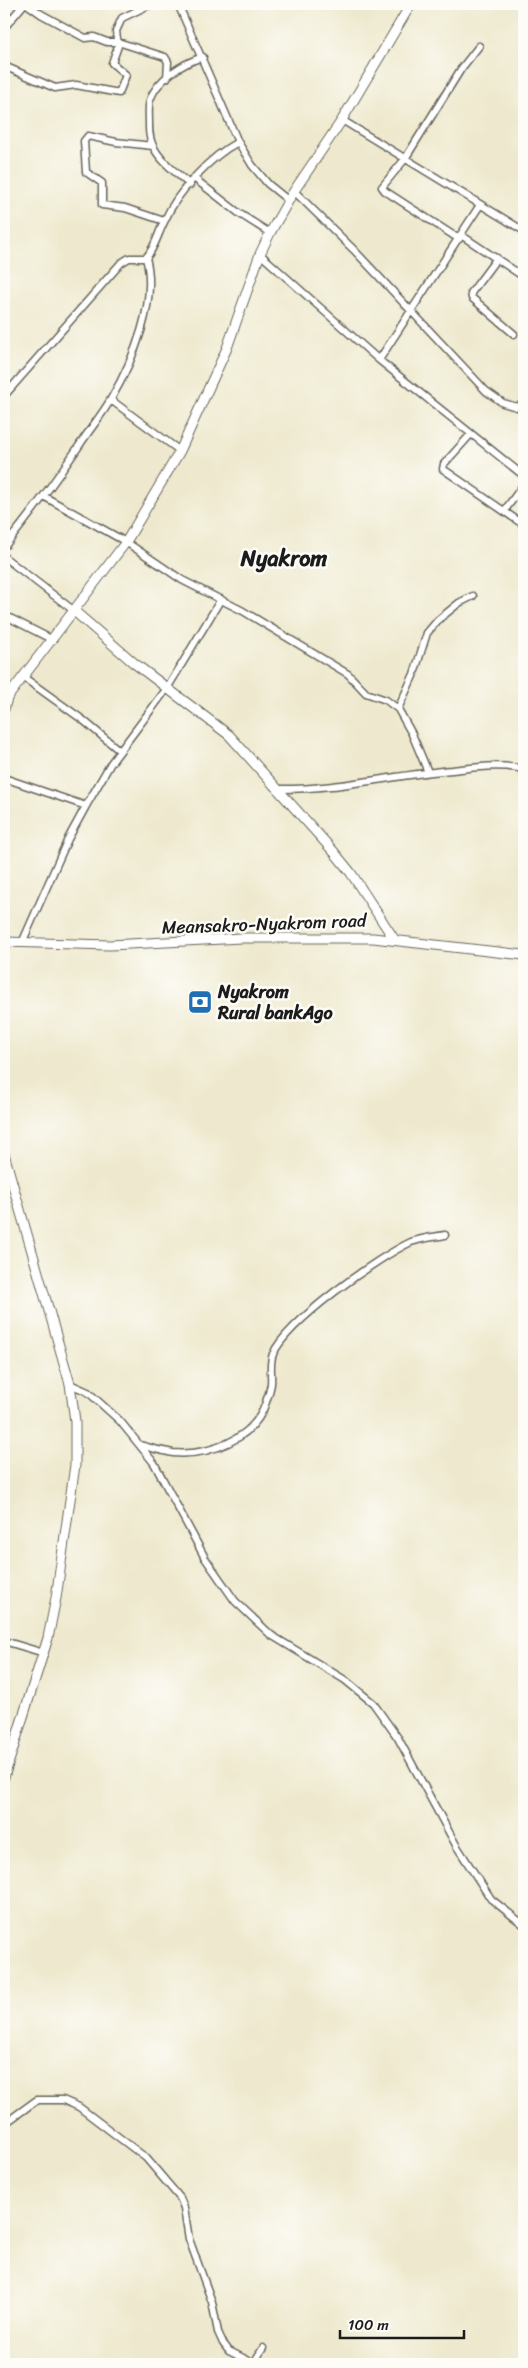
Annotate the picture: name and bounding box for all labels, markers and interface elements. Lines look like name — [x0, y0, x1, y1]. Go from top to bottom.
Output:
district label: Nyakrom — [240, 539, 327, 578]
street label: Meansakro-Nyakrom road — [161, 904, 368, 944]
place label: Nyakrom Rural bankAgo — [217, 976, 334, 1029]
bank icon: Nyakrom Rural bankAgo — [187, 989, 213, 1015]
scale bar — [340, 2308, 464, 2340]
text: 100 m — [348, 2312, 389, 2338]

